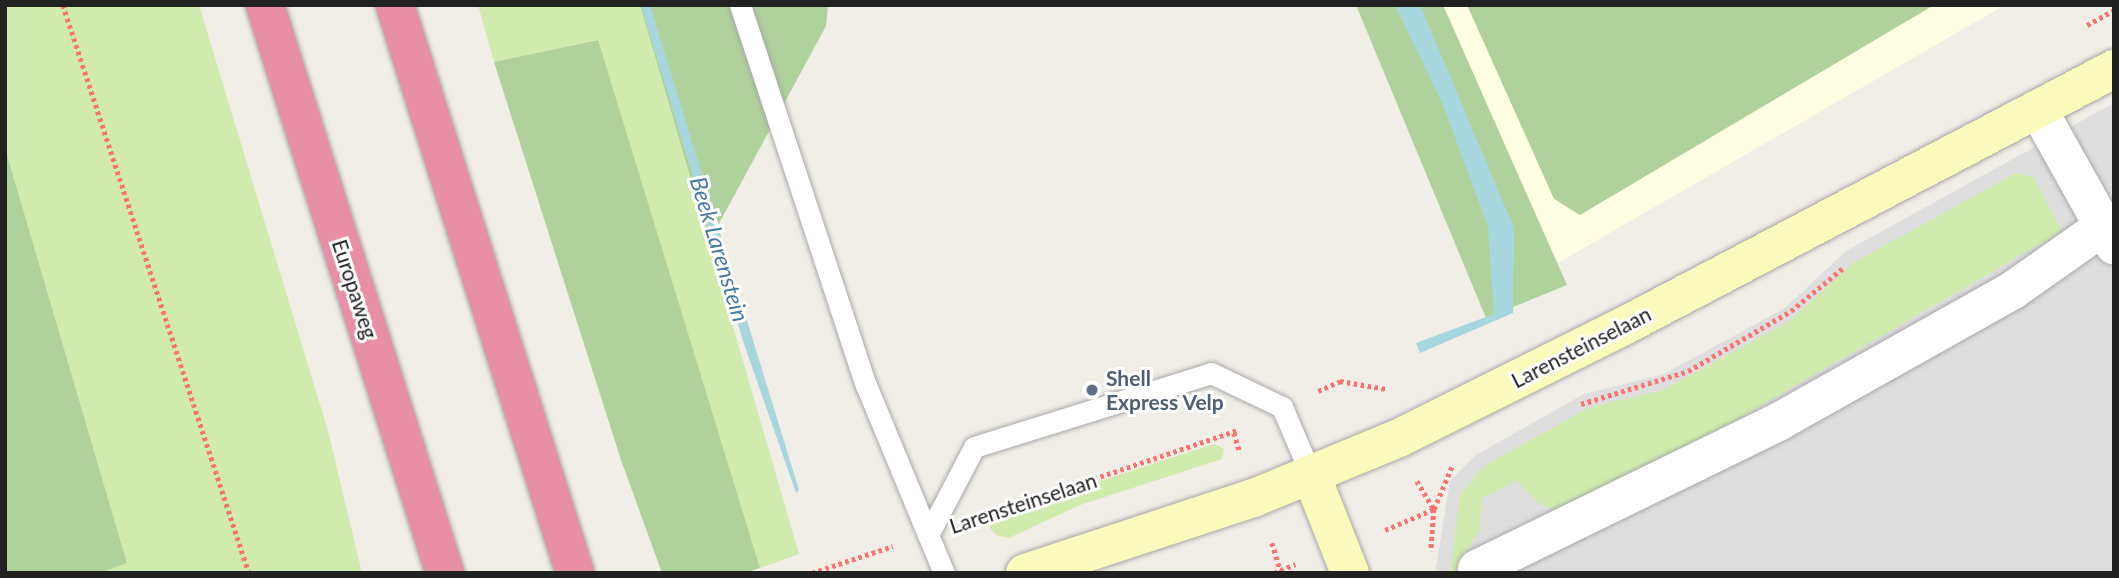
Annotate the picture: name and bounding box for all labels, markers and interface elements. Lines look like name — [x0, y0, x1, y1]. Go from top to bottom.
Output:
water label: Beek Larenstein — [685, 173, 755, 325]
street label: Europaweg — [327, 236, 383, 342]
street label: Larensteinselaan — [1507, 301, 1655, 393]
place label: Shell Express Velp — [1106, 365, 1225, 415]
marker: Shell Express Velp — [1084, 382, 1100, 398]
street label: Larensteinselaan — [946, 467, 1100, 539]

